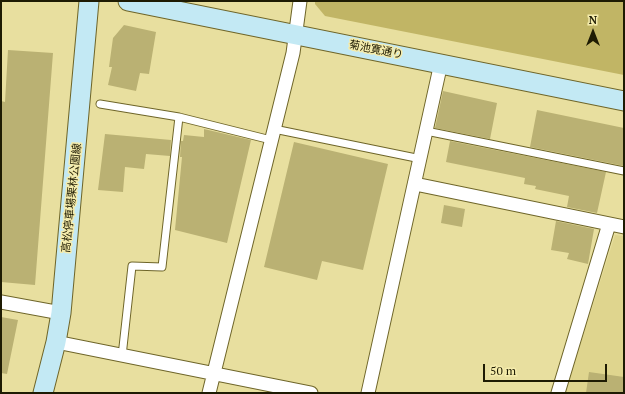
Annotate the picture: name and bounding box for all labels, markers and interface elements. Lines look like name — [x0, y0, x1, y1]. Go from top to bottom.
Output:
north arrow — [573, 12, 613, 52]
text: N — [589, 13, 597, 27]
street label: 菊池寛通り — [348, 38, 404, 62]
street label: 高松停車場栗林公園線 — [60, 143, 84, 253]
scale bar — [485, 356, 609, 382]
text: 50 m — [490, 363, 516, 378]

